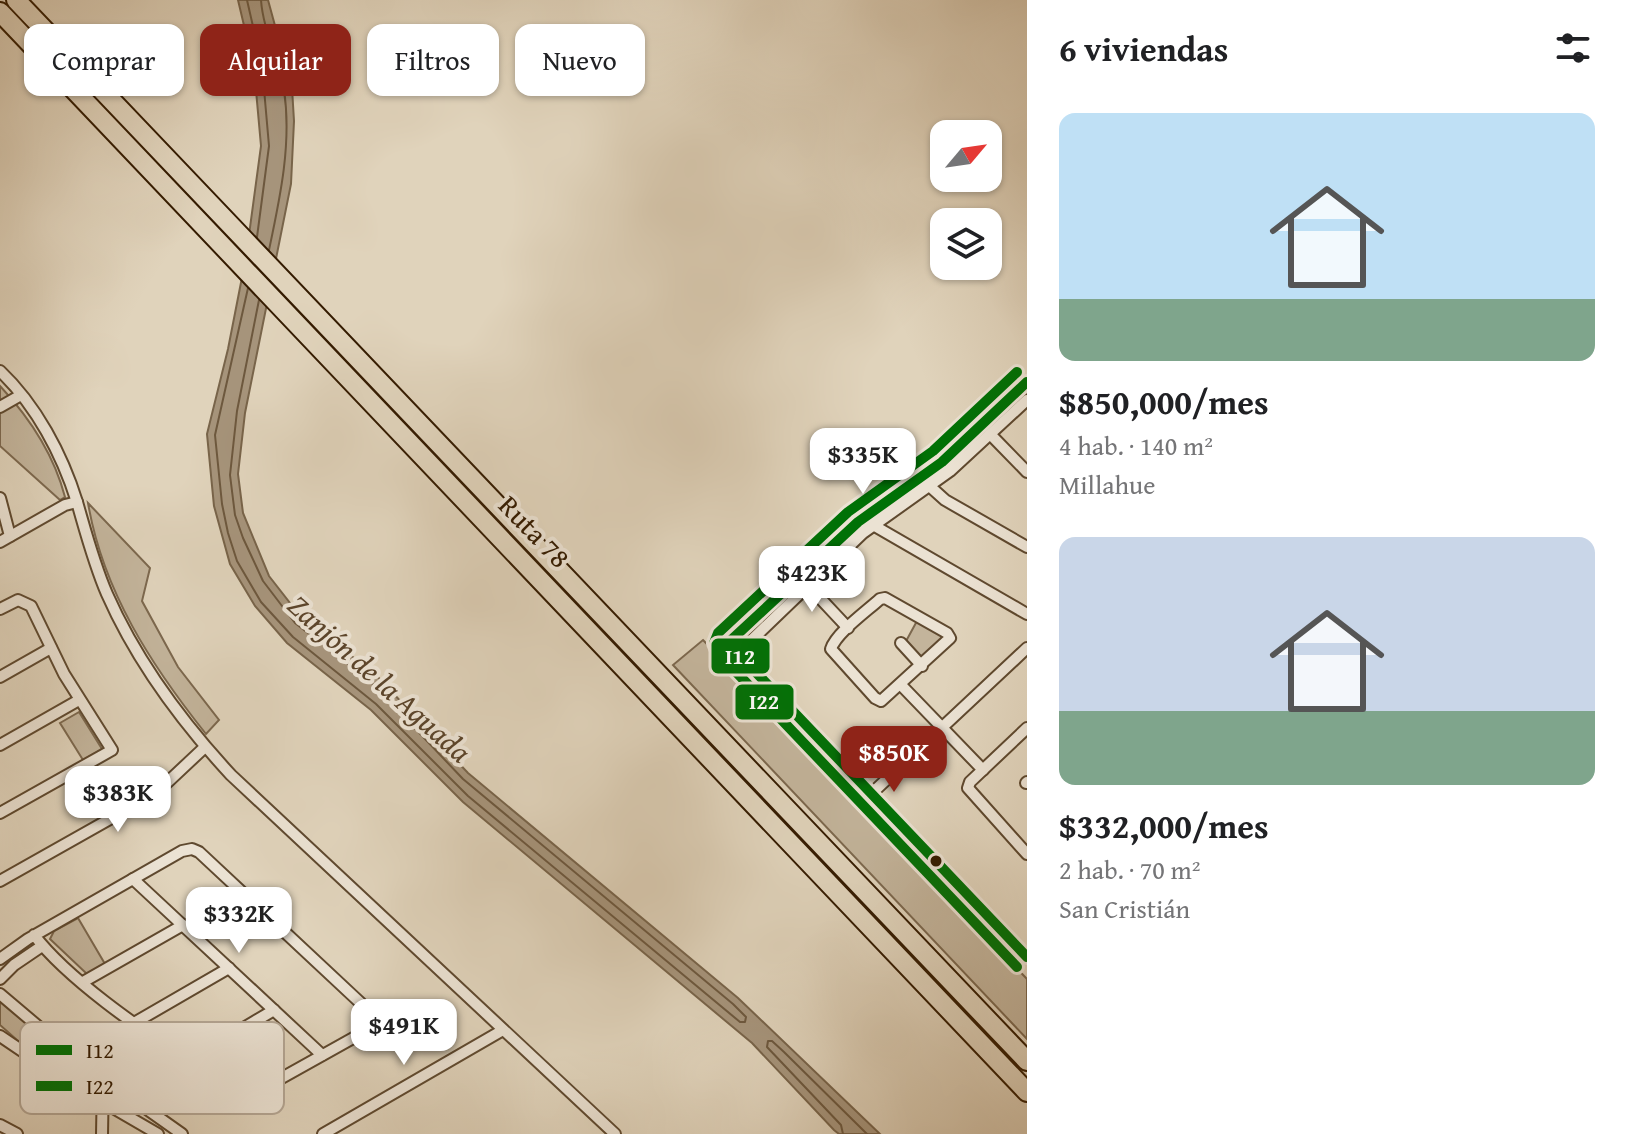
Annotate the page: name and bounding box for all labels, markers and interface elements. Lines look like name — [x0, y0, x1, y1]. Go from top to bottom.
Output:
chip: Comprar — [24, 24, 184, 96]
chip: Alquilar — [200, 24, 351, 96]
chip: Filtros — [367, 24, 499, 96]
chip: Nuevo — [515, 24, 645, 96]
text: 6 viviendas — [1059, 24, 1228, 73]
icon: filters — [1551, 26, 1595, 70]
north arrow — [930, 120, 1002, 192]
map controls — [930, 120, 1002, 280]
icon: home — [1255, 165, 1399, 309]
button: layers — [930, 208, 1002, 280]
text: $850,000/mes — [1059, 377, 1269, 426]
text: 4 hab. · 140 m² — [1059, 426, 1213, 465]
pin: $335K — [807, 428, 919, 496]
text: $335K — [828, 434, 898, 473]
text: Millahue — [1059, 465, 1155, 504]
street label: Ruta 78 — [490, 485, 580, 577]
pin: $423K — [756, 546, 868, 614]
text: $423K — [777, 552, 847, 591]
water label: Zanjón de la Aguada — [278, 583, 482, 773]
icon: home — [1255, 589, 1399, 733]
line badge: I12 — [710, 637, 771, 675]
text: I12 — [725, 640, 755, 672]
line badge: I22 — [734, 683, 795, 721]
text: I22 — [749, 685, 779, 717]
pin: $850K — [838, 726, 950, 794]
text: $850K — [859, 732, 929, 771]
pin: $383K — [62, 766, 174, 834]
text: $383K — [83, 772, 153, 811]
text: $332,000/mes — [1059, 801, 1269, 850]
text: 2 hab. · 70 m² — [1059, 850, 1200, 889]
unlabelled marker — [928, 853, 944, 869]
pin: $332K — [183, 887, 295, 955]
text: San Cristián — [1059, 889, 1190, 928]
text: $332K — [204, 893, 274, 932]
pin: $491K — [348, 999, 460, 1067]
text: $491K — [369, 1005, 439, 1044]
legend — [20, 1022, 284, 1114]
text: I12 — [86, 1034, 114, 1066]
text: I22 — [86, 1070, 114, 1102]

